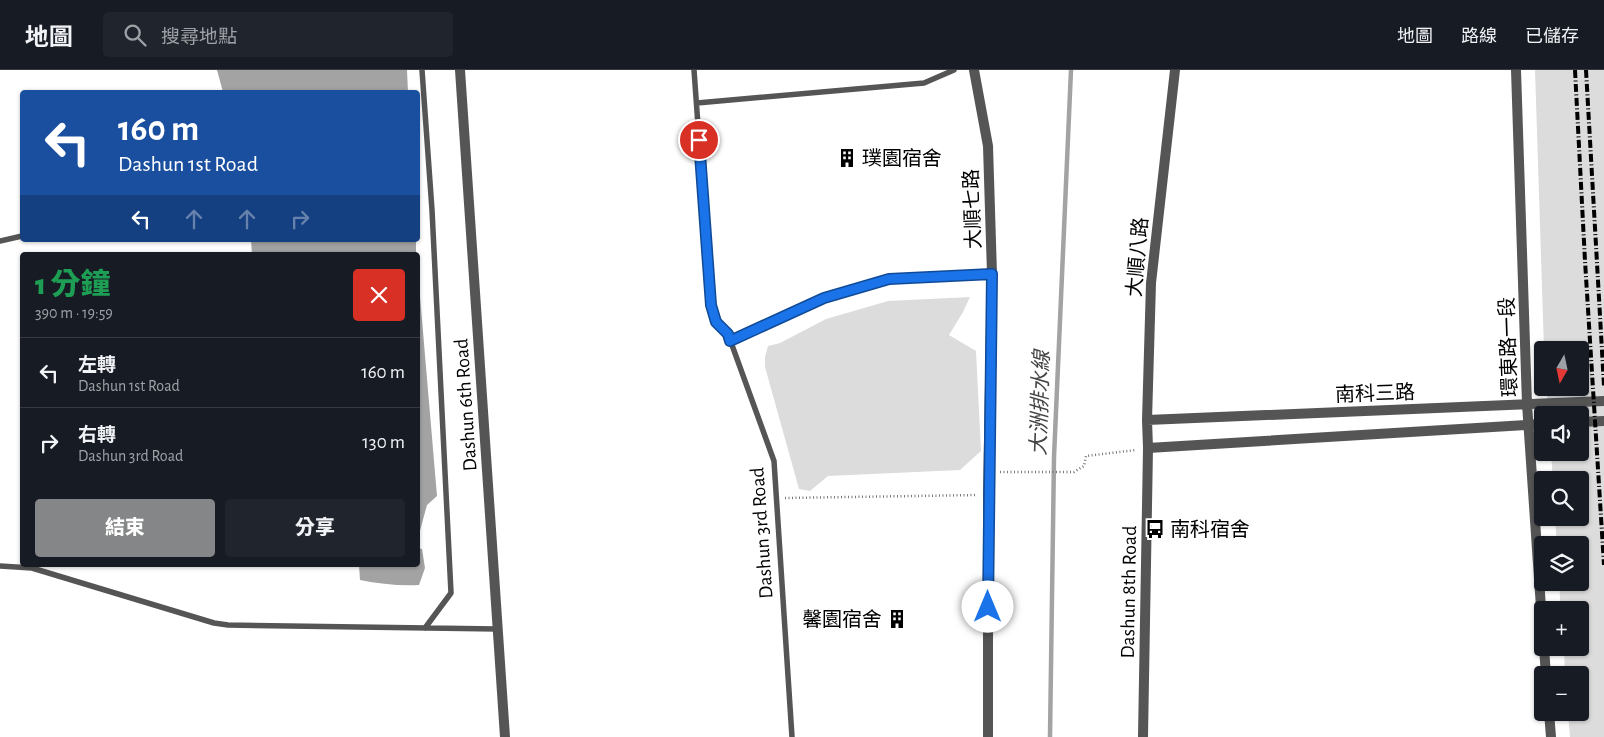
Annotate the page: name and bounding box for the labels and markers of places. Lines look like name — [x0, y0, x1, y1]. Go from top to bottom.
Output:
pin — [678, 119, 720, 161]
building icon: 璞園宿舍 — [836, 147, 858, 169]
place label: 璞園宿舍 — [862, 148, 942, 169]
bus stop icon: 南科宿舍 — [1144, 518, 1166, 540]
place label: 南科宿舍 — [1170, 519, 1250, 540]
building icon: 馨園宿舍 — [886, 608, 908, 630]
place label: 馨園宿舍 — [802, 609, 882, 630]

